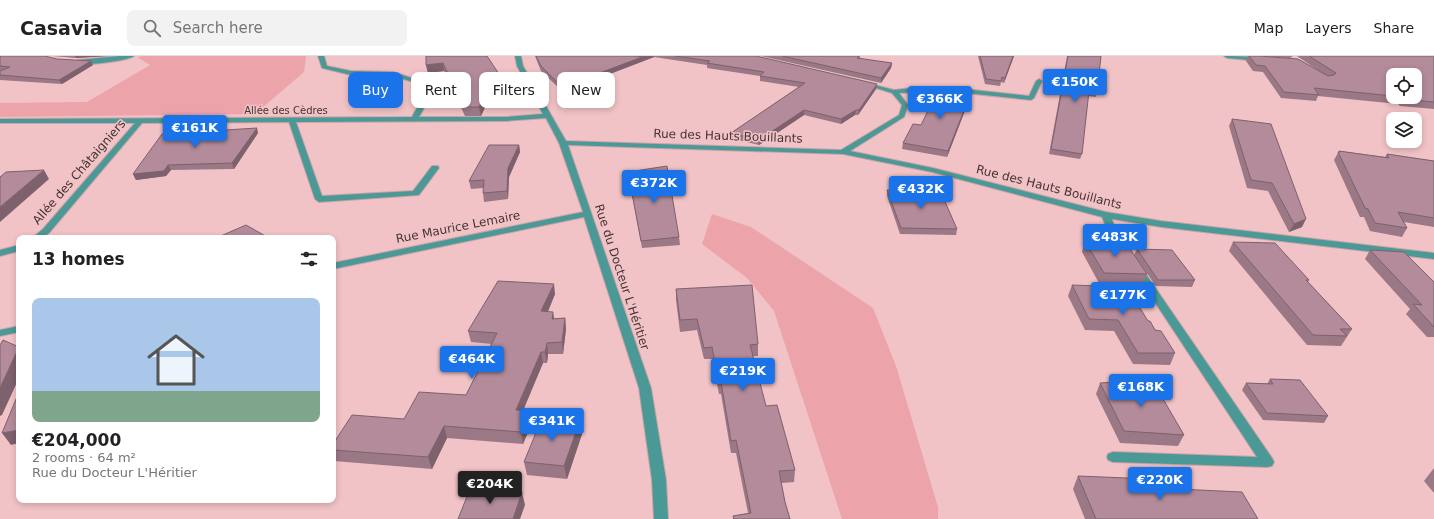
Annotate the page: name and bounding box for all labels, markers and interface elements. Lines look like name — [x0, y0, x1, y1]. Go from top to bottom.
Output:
search box — [127, 10, 407, 46]
text: Casavia — [20, 17, 103, 39]
icon: search — [141, 17, 163, 39]
text: Search here — [173, 19, 263, 37]
text: Map — [1254, 20, 1283, 36]
text: Layers — [1305, 20, 1352, 36]
text: Share — [1374, 20, 1414, 36]
map controls — [1386, 68, 1422, 148]
button: locate — [1386, 68, 1422, 104]
pin: €150K — [1047, 69, 1103, 103]
chip: Buy — [348, 72, 403, 108]
chip: Rent — [411, 72, 471, 108]
chip: Filters — [479, 72, 549, 108]
chip: New — [557, 72, 615, 108]
text: €150K — [1052, 74, 1098, 89]
pin: €366K — [912, 86, 968, 120]
text: €366K — [917, 91, 963, 106]
street label: Allée des Cèdres — [244, 105, 328, 116]
button: layers — [1386, 112, 1422, 148]
pin: €161K — [167, 115, 223, 149]
street label: Allée des Châtaigniers — [30, 117, 128, 227]
text: €161K — [172, 120, 218, 135]
street label: Rue des Hauts Bouillants — [653, 126, 803, 146]
street label: Rue des Hauts Bouillants — [975, 162, 1123, 212]
pin: €372K — [626, 170, 682, 204]
text: €372K — [631, 175, 677, 190]
pin: €432K — [893, 176, 949, 210]
text: €432K — [898, 181, 944, 196]
street label: Rue du Docteur L'Héritier — [592, 202, 652, 352]
street label: Rue Maurice Lemaire — [395, 208, 521, 246]
pin: €483K — [1087, 224, 1143, 258]
text: €483K — [1092, 229, 1138, 244]
icon: filters — [298, 248, 320, 270]
text: 13 homes — [32, 249, 125, 269]
pin: €177K — [1095, 282, 1151, 316]
text: €177K — [1100, 287, 1146, 302]
icon: home — [140, 324, 212, 396]
pin: €464K — [444, 346, 500, 380]
text: €464K — [449, 351, 495, 366]
pin: €219K — [715, 358, 771, 392]
text: €219K — [720, 363, 766, 378]
pin: €168K — [1113, 374, 1169, 408]
text: €168K — [1118, 379, 1164, 394]
pin: €341K — [524, 408, 580, 442]
text: €341K — [529, 413, 575, 428]
text: €204,000 — [32, 430, 121, 450]
text: 2 rooms · 64 m² — [32, 450, 136, 465]
text: Rue du Docteur L'Héritier — [32, 465, 197, 480]
pin: €220K — [1132, 467, 1188, 501]
pin: €204K — [462, 471, 518, 505]
text: €220K — [1137, 472, 1183, 487]
text: €204K — [467, 476, 513, 491]

